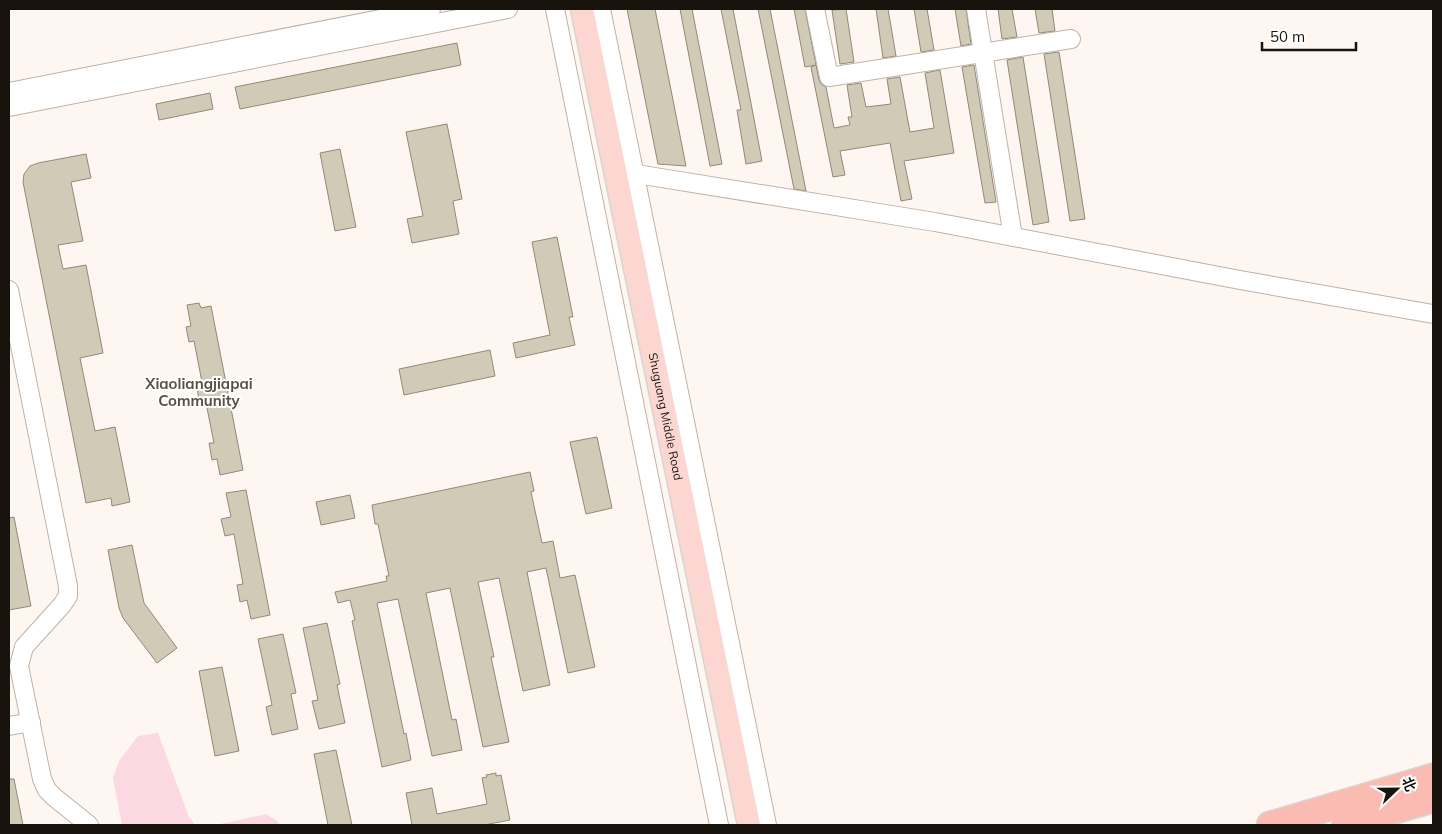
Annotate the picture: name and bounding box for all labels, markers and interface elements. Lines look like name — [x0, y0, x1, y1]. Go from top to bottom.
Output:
scale bar — [1262, 20, 1356, 52]
text: 50 m — [1270, 27, 1305, 46]
street label: Shuguang Middle Road — [646, 351, 686, 482]
district label: Xiaoliangjiapai Community — [144, 374, 253, 410]
north arrow — [1372, 764, 1422, 814]
text: 北 — [1398, 774, 1420, 794]

